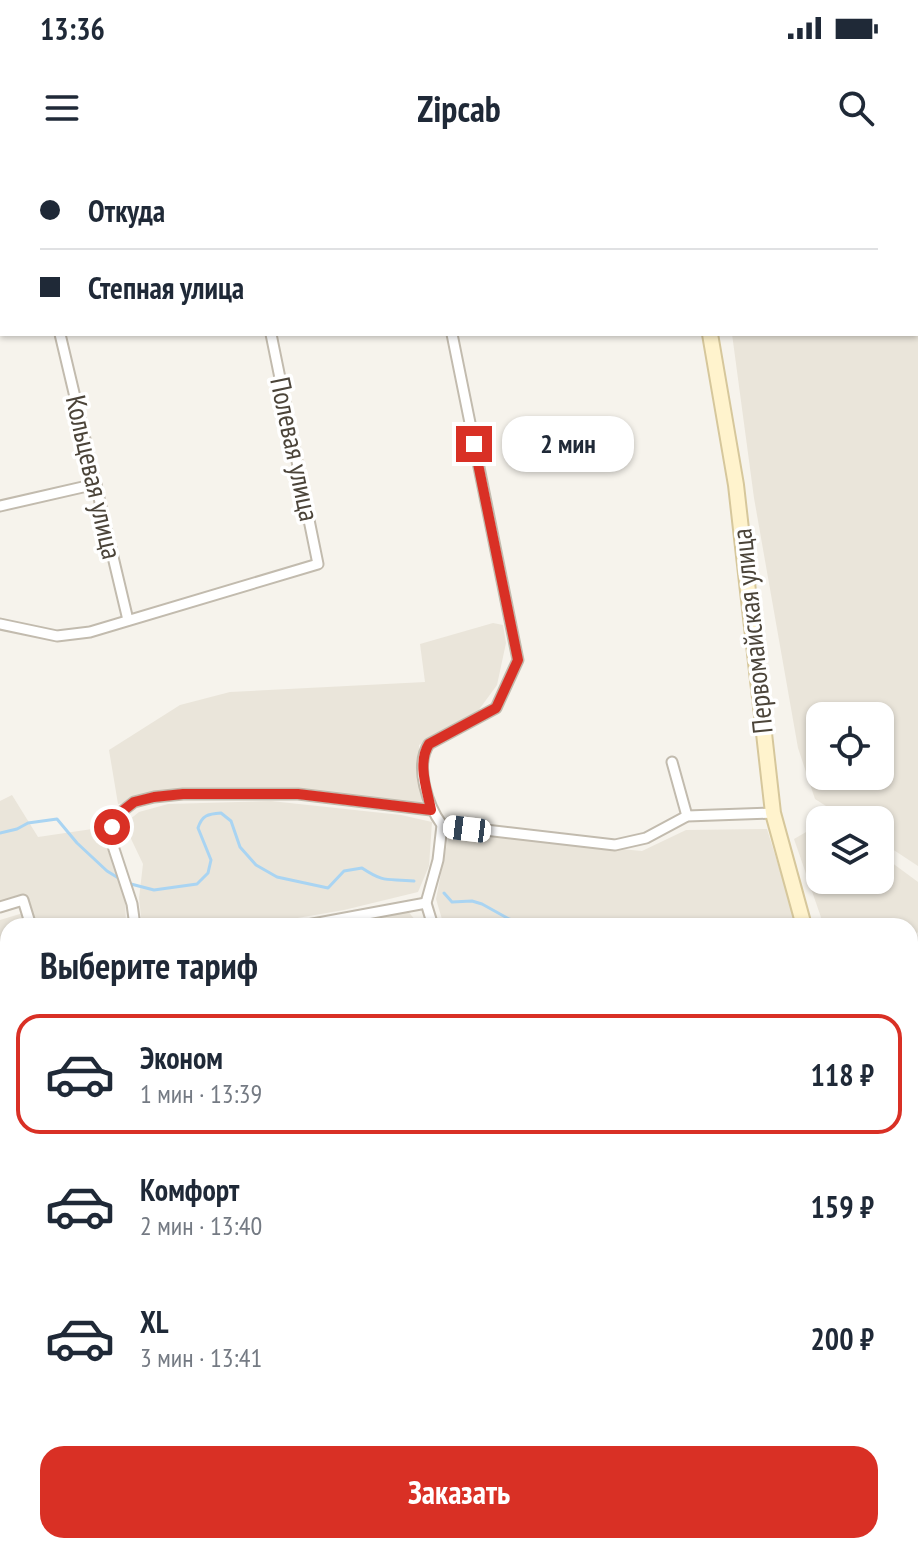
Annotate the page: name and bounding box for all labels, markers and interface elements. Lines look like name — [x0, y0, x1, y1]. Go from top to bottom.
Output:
text: 13:36 — [40, 9, 105, 48]
text: Zipcab — [417, 85, 501, 132]
icon: menu — [40, 86, 84, 130]
icon: search — [834, 86, 878, 130]
text: Откуда — [88, 191, 165, 230]
text: Степная улица — [88, 268, 244, 307]
street label: Полевая улица — [262, 373, 329, 524]
street label: Кольцевая улица — [58, 391, 131, 562]
callout: 2 мин — [502, 416, 634, 472]
route end — [456, 426, 492, 462]
text: 2 мин — [540, 427, 596, 460]
street label: Первомайская улица — [722, 527, 781, 735]
map controls — [806, 702, 894, 894]
button: locate — [806, 702, 894, 790]
button: layers — [806, 806, 894, 894]
route start — [94, 809, 130, 845]
car — [442, 814, 492, 844]
text: Выберите тариф — [40, 942, 258, 989]
icon: car — [44, 1038, 116, 1110]
text: Эконом — [140, 1038, 223, 1077]
text: 118 ₽ — [810, 1055, 874, 1094]
text: 1 мин · 13:39 — [140, 1077, 262, 1110]
icon: car — [44, 1170, 116, 1242]
text: Комфорт — [140, 1170, 239, 1209]
text: 159 ₽ — [810, 1187, 874, 1226]
text: 2 мин · 13:40 — [140, 1209, 262, 1242]
icon: car — [44, 1302, 116, 1374]
text: XL — [140, 1302, 169, 1341]
text: 200 ₽ — [810, 1319, 874, 1358]
text: 3 мин · 13:41 — [140, 1341, 262, 1374]
button: Заказать — [40, 1446, 878, 1538]

